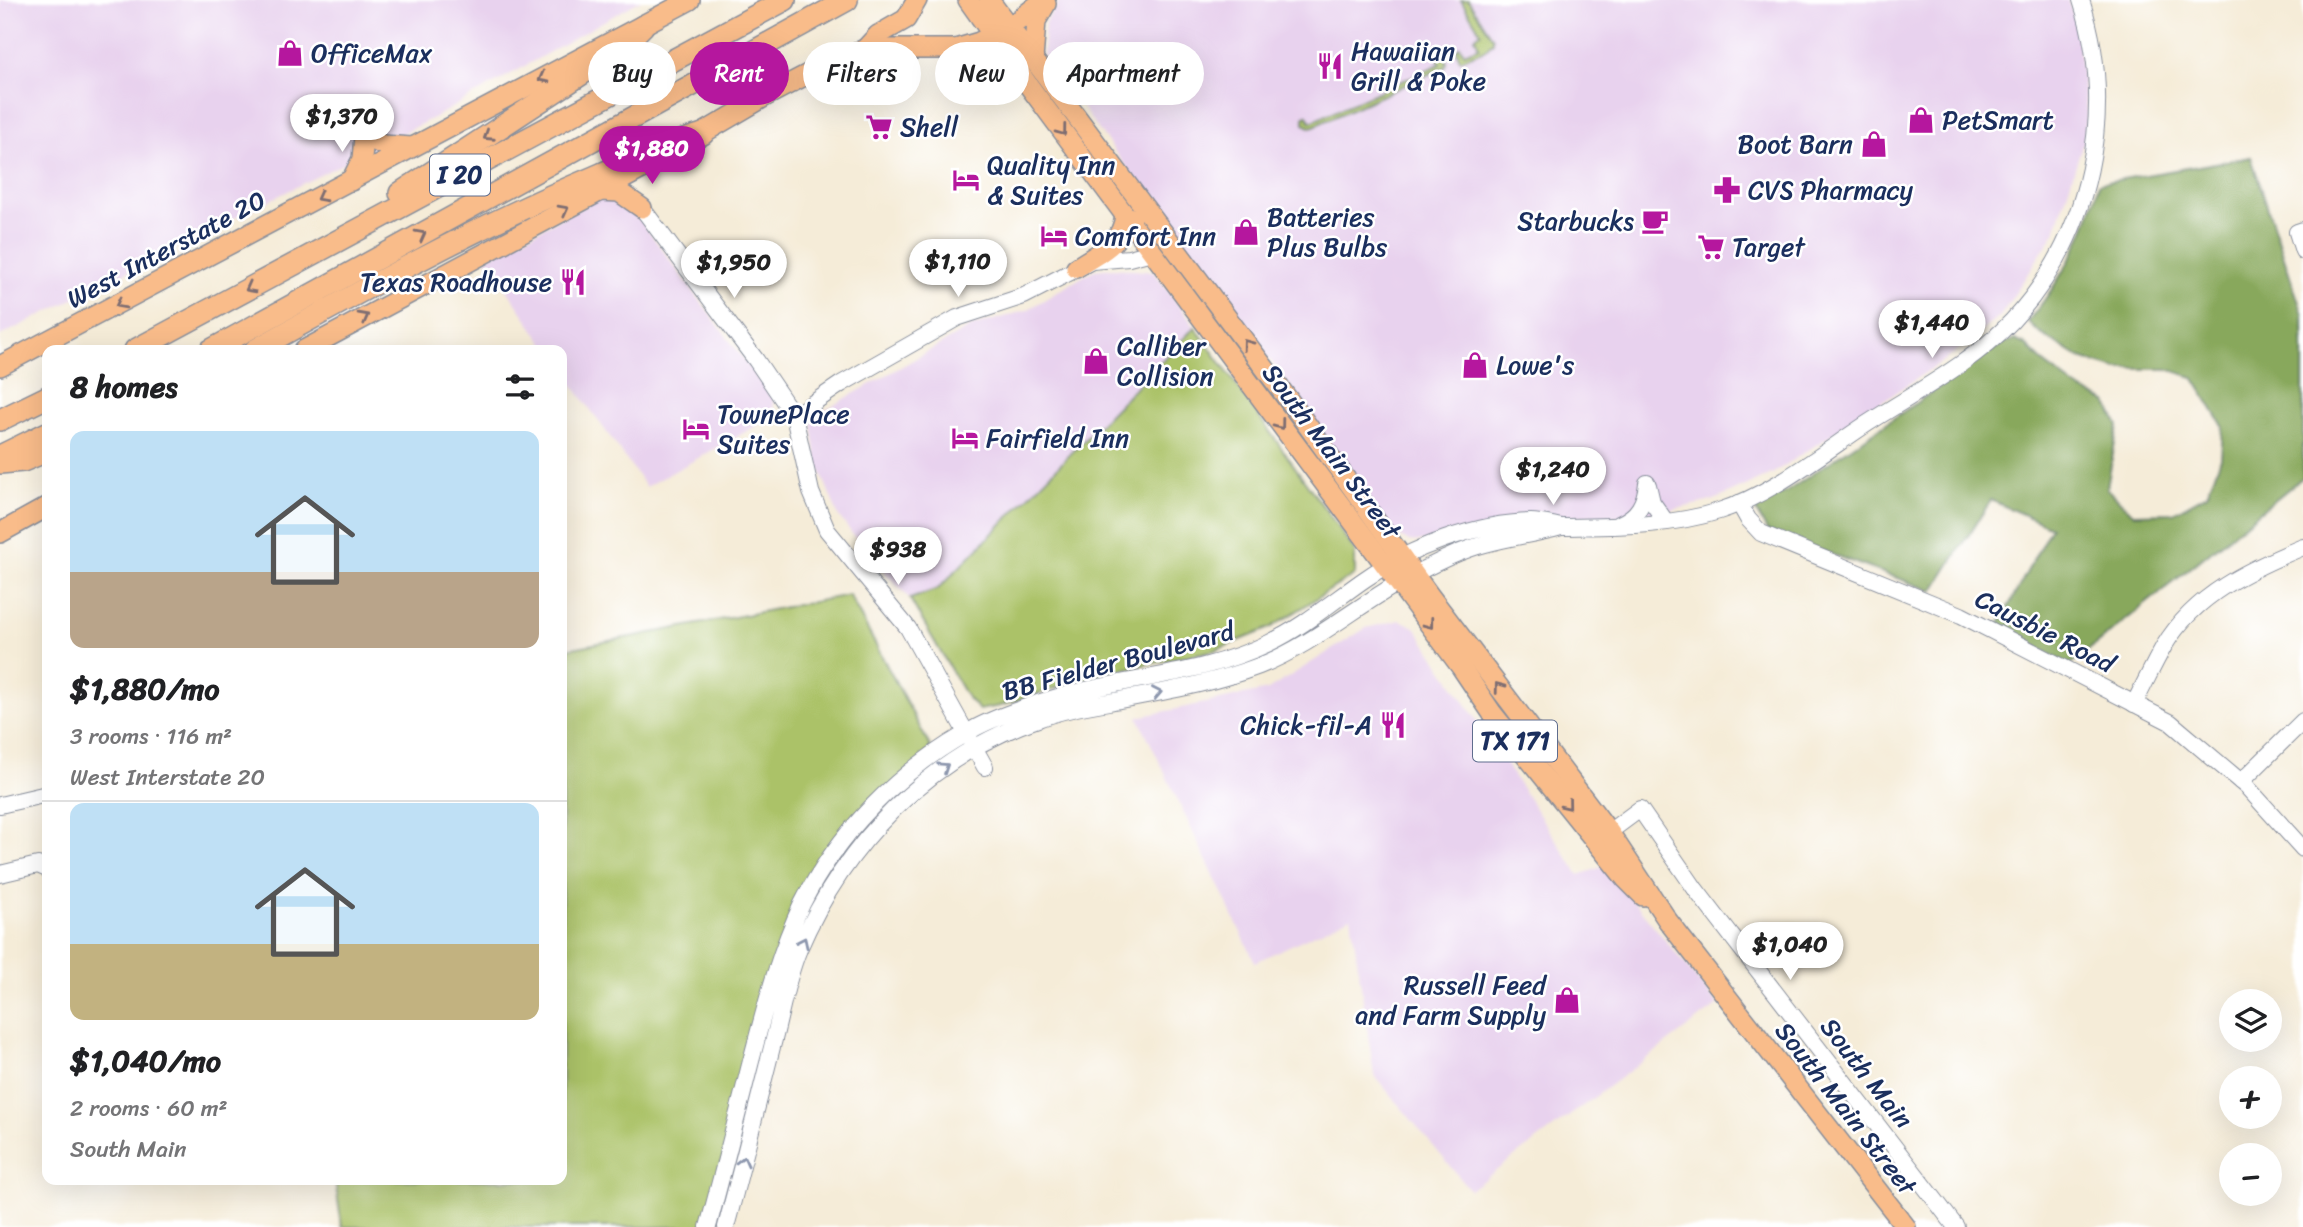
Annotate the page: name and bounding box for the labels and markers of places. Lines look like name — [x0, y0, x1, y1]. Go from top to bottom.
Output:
place label: Hawaiian Grill & Poke — [1351, 28, 1486, 104]
place label: OfficeMax — [311, 30, 433, 76]
shop icon: OfficeMax — [275, 38, 305, 68]
restaurant icon: Hawaiian Grill & Poke — [1315, 51, 1345, 81]
pin: $1,370 — [285, 94, 399, 154]
place label: PetSmart — [1942, 97, 2054, 143]
place label: Shell — [900, 104, 959, 150]
shop icon: PetSmart — [1906, 105, 1936, 135]
supermarket icon: Shell — [864, 112, 894, 142]
place label: Boot Barn — [1738, 121, 1853, 167]
pin: $1,880 — [595, 127, 709, 186]
shop icon: Boot Barn — [1859, 129, 1889, 159]
place label: Quality Inn & Suites — [987, 142, 1115, 218]
hotel icon: Quality Inn & Suites — [951, 165, 981, 195]
place label: CVS Pharmacy — [1748, 167, 1913, 213]
pharmacy icon: CVS Pharmacy — [1712, 175, 1742, 205]
place label: Batteries Plus Bulbs — [1267, 194, 1387, 270]
place label: Starbucks — [1517, 198, 1634, 244]
cafe icon: Starbucks — [1640, 206, 1670, 236]
place label: Comfort Inn — [1075, 213, 1216, 259]
shop icon: Batteries Plus Bulbs — [1231, 217, 1261, 247]
hotel icon: Comfort Inn — [1039, 221, 1069, 251]
place label: Target — [1732, 224, 1806, 270]
supermarket icon: Target — [1696, 232, 1726, 262]
pin: $1,950 — [677, 240, 791, 300]
pin: $1,110 — [901, 240, 1015, 299]
place label: Texas Roadhouse — [360, 259, 552, 305]
restaurant icon: Texas Roadhouse — [558, 267, 588, 297]
pin: $1,440 — [1875, 300, 1989, 360]
place label: Calliber Collision — [1117, 323, 1214, 399]
place label: Lowe's — [1496, 342, 1574, 388]
shop icon: Calliber Collision — [1081, 346, 1111, 376]
shop icon: Lowe's — [1460, 350, 1490, 380]
place label: TownePlace Suites — [717, 391, 850, 467]
hotel icon: TownePlace Suites — [681, 414, 711, 444]
place label: Fairfield Inn — [986, 415, 1129, 461]
hotel icon: Fairfield Inn — [950, 423, 980, 453]
pin: $1,240 — [1496, 448, 1610, 507]
pin: $938 — [857, 528, 939, 587]
place label: Chick-fil-A — [1240, 702, 1372, 748]
restaurant icon: Chick-fil-A — [1378, 710, 1408, 740]
pin: $1,040 — [1733, 922, 1847, 982]
place label: Russell Feed and Farm Supply — [1355, 962, 1548, 1038]
shop icon: Russell Feed and Farm Supply — [1552, 985, 1582, 1015]

